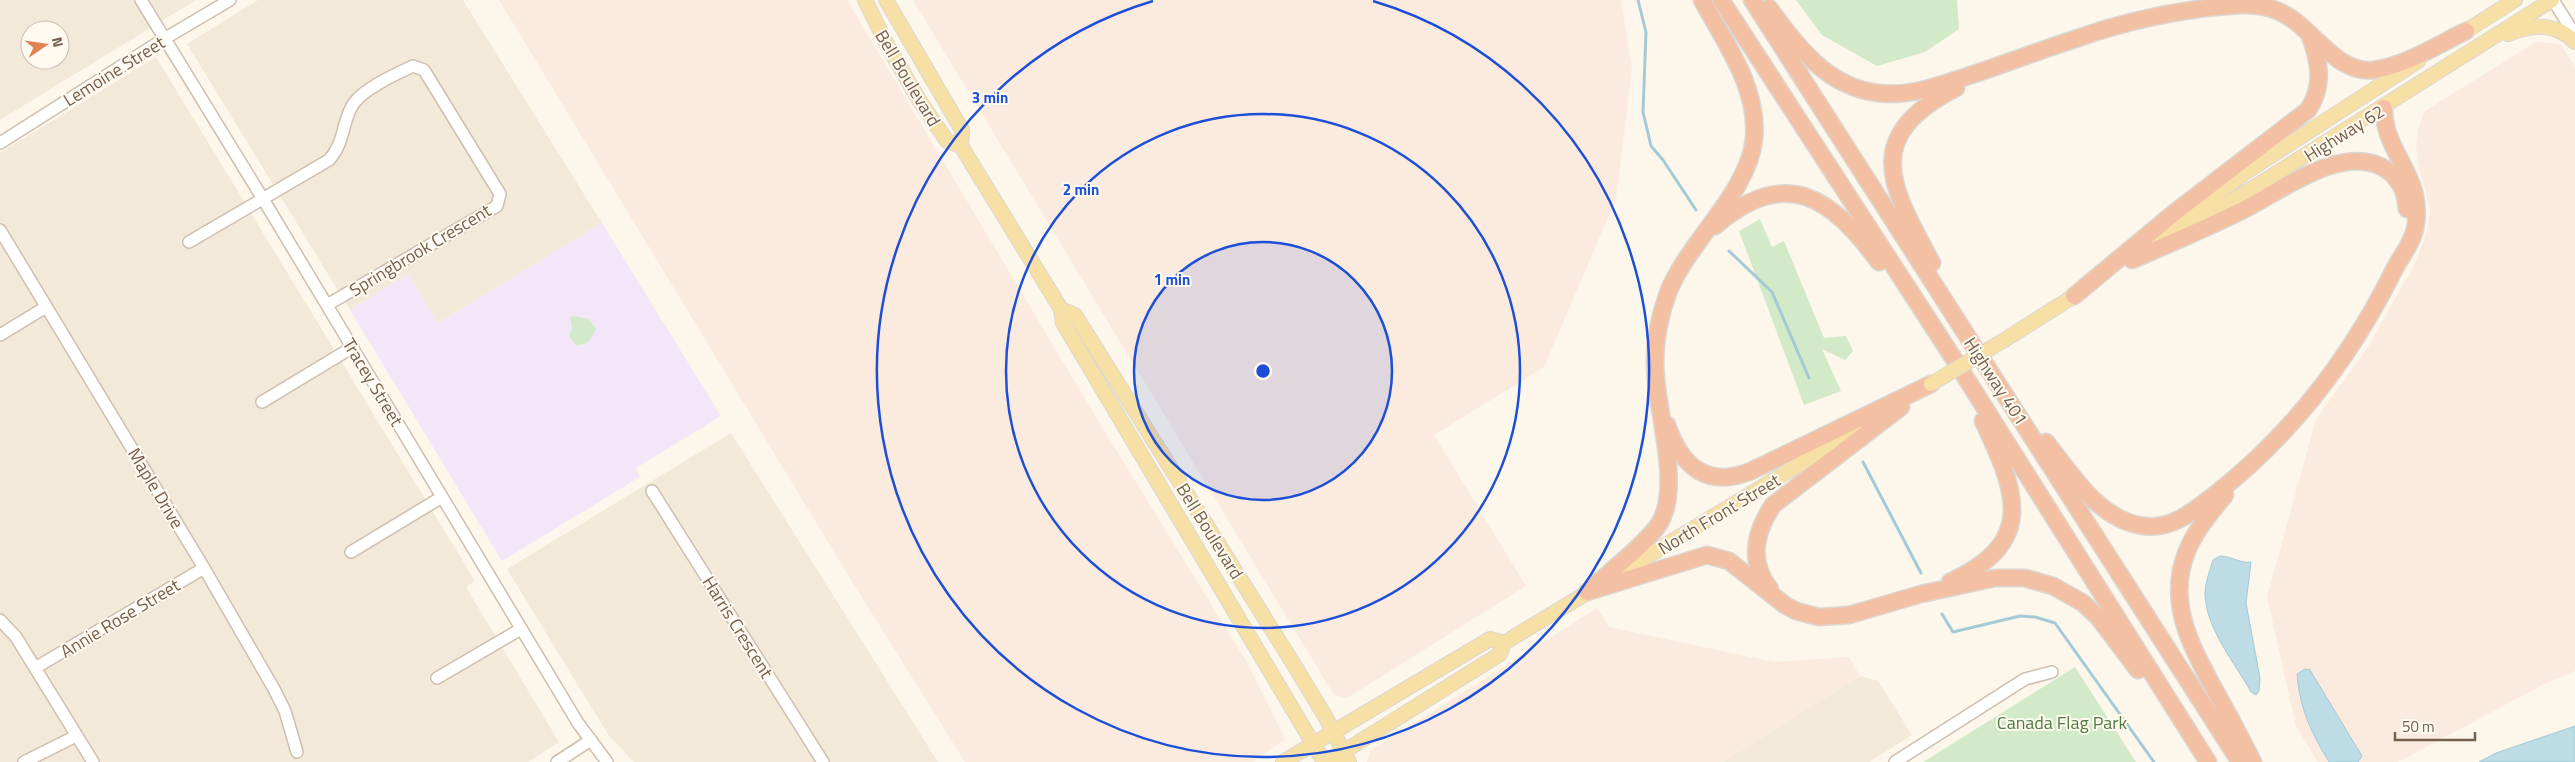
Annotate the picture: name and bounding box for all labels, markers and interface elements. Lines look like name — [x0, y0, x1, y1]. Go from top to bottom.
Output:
north arrow — [20, 20, 70, 70]
street label: Bell Boulevard — [868, 24, 948, 132]
street label: Lemoine Street — [58, 29, 171, 113]
text: N — [47, 35, 69, 49]
text: 3 min — [972, 86, 1008, 109]
street label: Highway 62 — [2299, 98, 2389, 168]
text: 2 min — [1063, 178, 1099, 201]
street label: Springbrook Crescent — [344, 197, 497, 303]
text: 1 min — [1154, 268, 1190, 291]
street label: Highway 401 — [1957, 332, 2035, 430]
street label: Tracey Street — [336, 333, 410, 432]
centre of rings — [1254, 362, 1272, 380]
street label: Maple Drive — [121, 442, 191, 534]
street label: North Front Street — [1653, 466, 1786, 561]
street label: Bell Boulevard — [1170, 478, 1250, 584]
street label: Annie Rose Street — [55, 571, 186, 664]
street label: Harris Crescent — [696, 571, 781, 684]
park label: Canada Flag Park — [1997, 709, 2128, 736]
scale bar — [2395, 710, 2475, 742]
text: 50 m — [2402, 715, 2435, 738]

